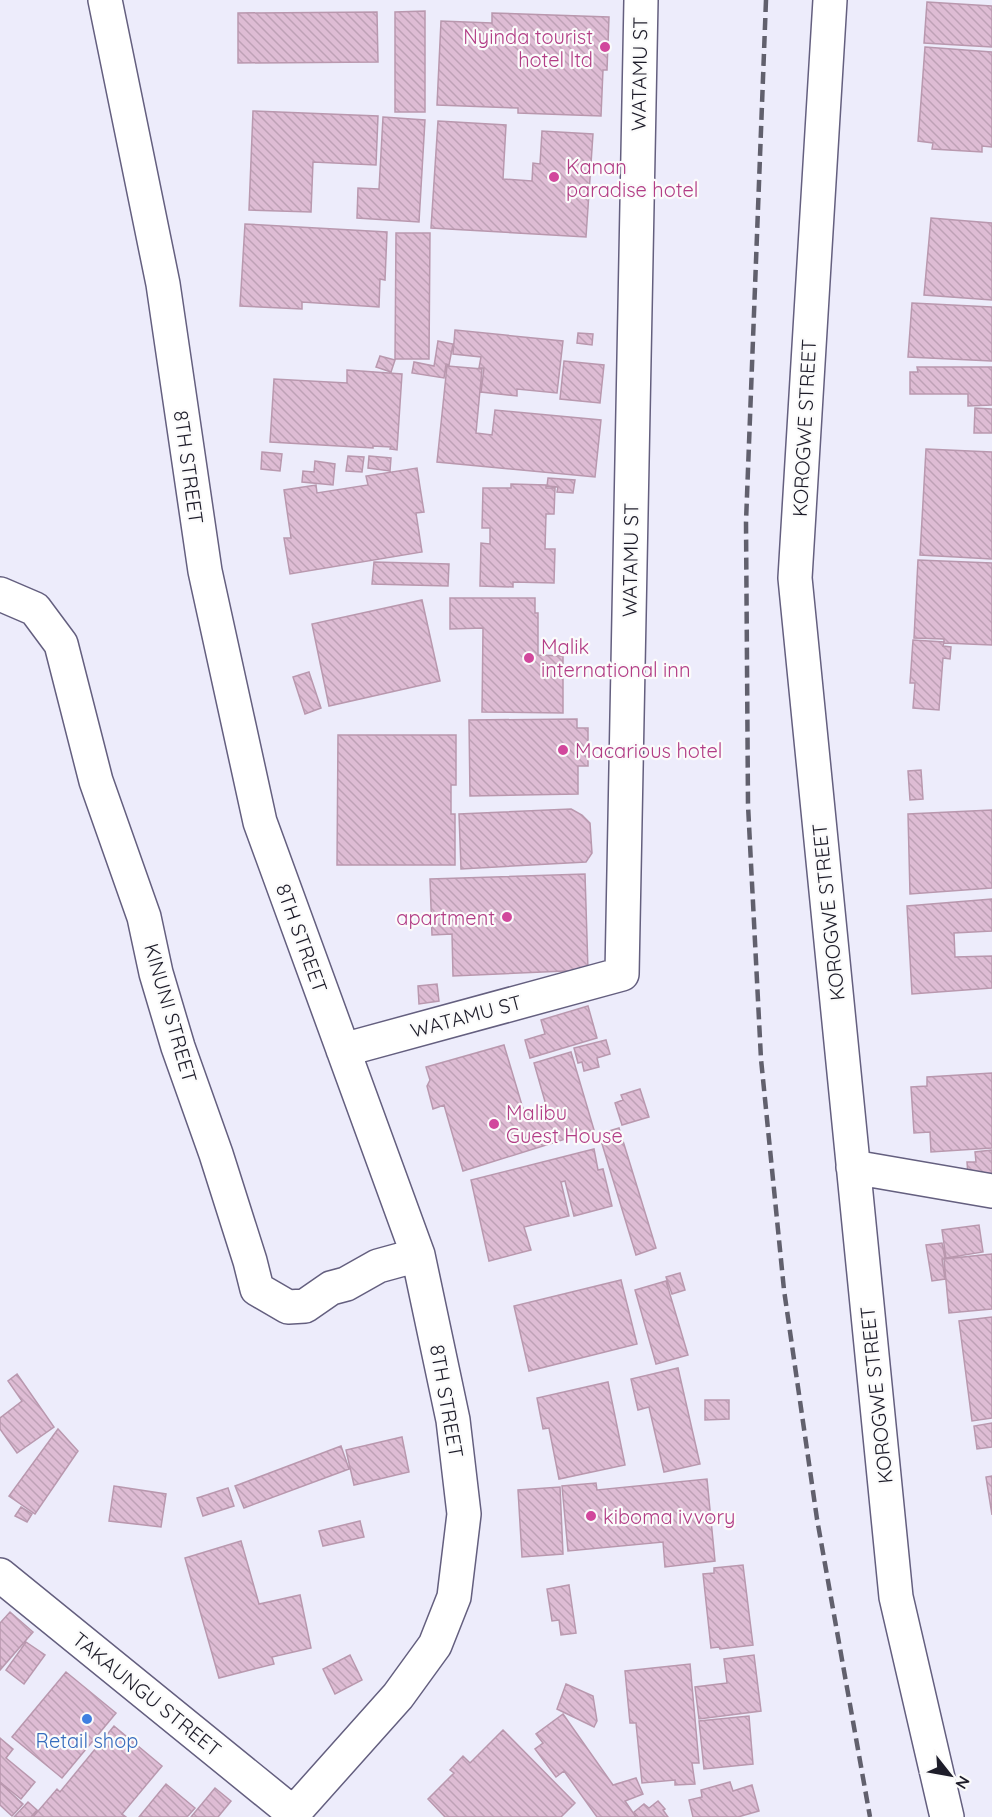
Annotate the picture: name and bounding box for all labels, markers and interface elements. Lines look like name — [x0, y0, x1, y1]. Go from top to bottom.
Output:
street label: WATAMU ST — [626, 17, 652, 131]
place label: Nyinda tourist hotel ltd — [463, 24, 593, 72]
marker: Nyinda tourist hotel ltd — [598, 40, 612, 54]
place label: Kanan paradise hotel — [566, 154, 698, 202]
marker: Kanan paradise hotel — [547, 170, 561, 184]
street label: KOROGWE STREET — [787, 338, 821, 518]
street label: 8TH STREET — [169, 409, 209, 525]
street label: WATAMU ST — [617, 503, 643, 617]
place label: Malik international inn — [541, 634, 690, 682]
marker: Malik international inn — [522, 651, 536, 665]
place label: Macarious hotel — [575, 738, 722, 763]
marker: Macarious hotel — [556, 743, 570, 757]
street label: KOROGWE STREET — [806, 822, 850, 1002]
street label: 8TH STREET — [271, 880, 333, 996]
place label: apartment — [396, 905, 495, 930]
marker: apartment — [500, 910, 514, 924]
street label: KINUNI STREET — [139, 940, 203, 1086]
street label: WATAMU ST — [408, 989, 524, 1043]
place label: Malibu Guest House — [506, 1100, 623, 1148]
marker: Malibu Guest House — [487, 1117, 501, 1131]
street label: KOROGWE STREET — [854, 1305, 898, 1485]
street label: 8TH STREET — [425, 1343, 469, 1459]
place label: kiboma ivvory — [603, 1504, 735, 1529]
marker: kiboma ivvory — [584, 1509, 598, 1523]
street label: TAKAUNGU STREET — [68, 1626, 226, 1762]
marker: Retail shop — [80, 1712, 94, 1726]
place label: Retail shop — [36, 1728, 138, 1753]
north arrow — [920, 1745, 980, 1805]
text: N — [951, 1773, 974, 1793]

